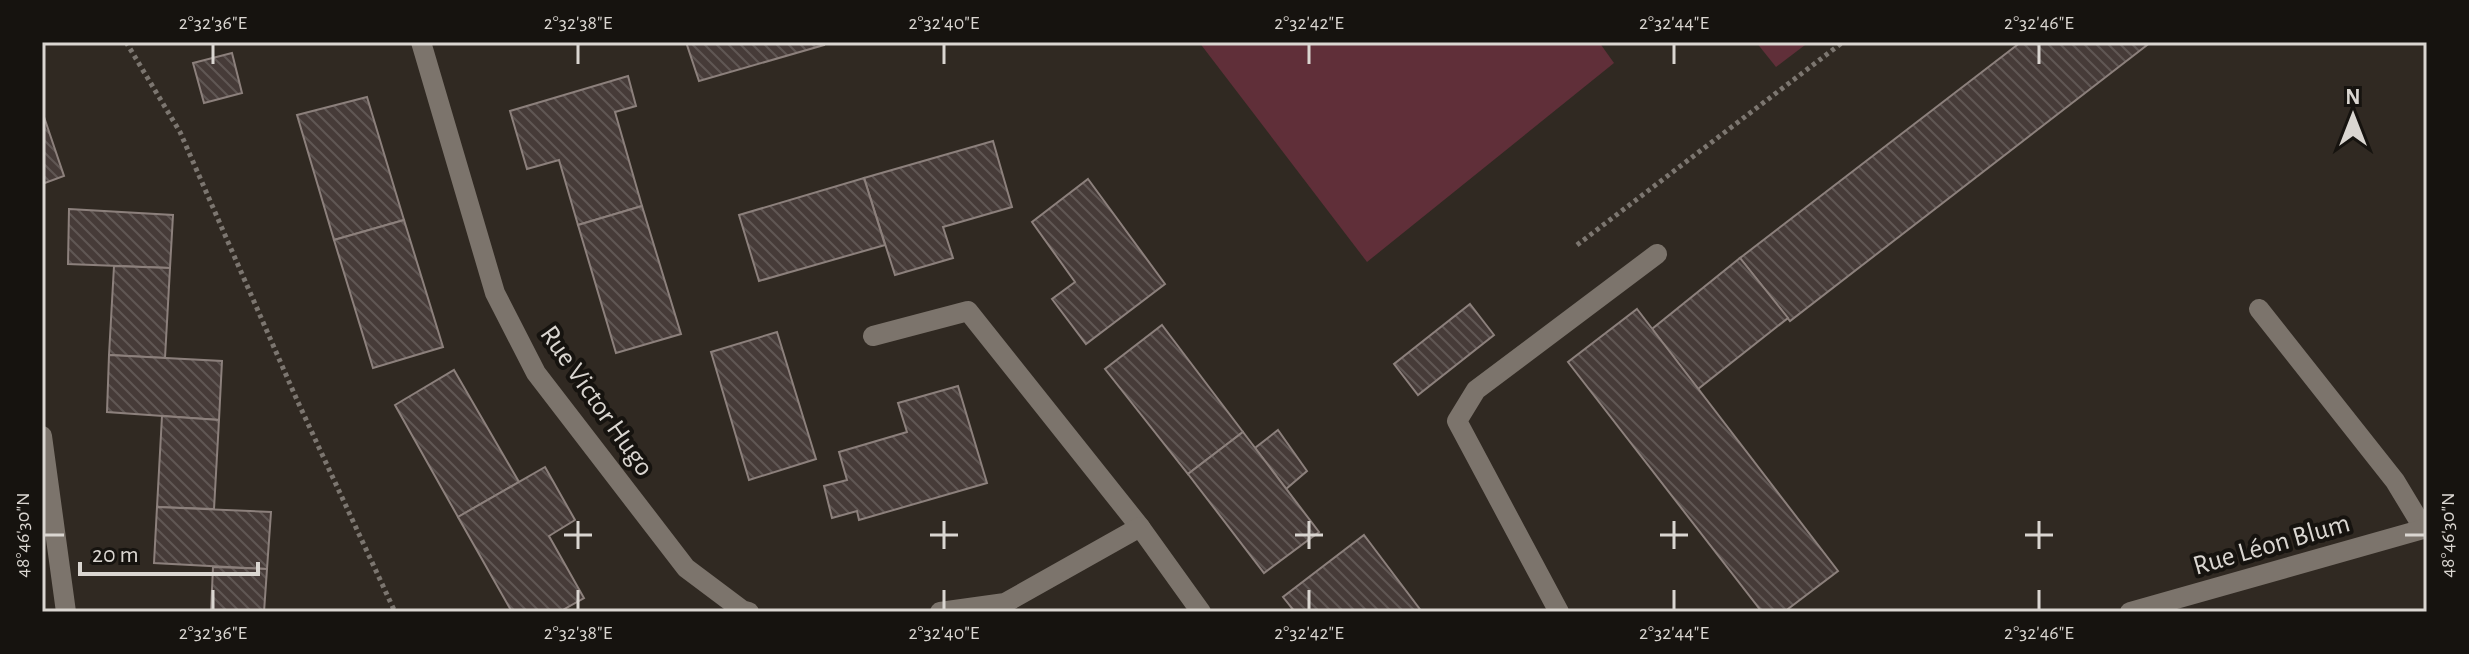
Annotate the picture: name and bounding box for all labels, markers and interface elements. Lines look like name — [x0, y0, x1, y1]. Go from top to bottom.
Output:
text: 2°32'36"E — [179, 13, 248, 33]
text: 2°32'38"E — [544, 13, 613, 33]
text: 2°32'40"E — [908, 13, 980, 33]
text: 2°32'42"E — [1274, 13, 1344, 33]
text: 2°32'44"E — [1639, 13, 1709, 33]
text: 2°32'46"E — [2004, 13, 2074, 33]
north arrow — [2313, 76, 2393, 156]
text: N — [2345, 86, 2361, 108]
street label: Rue Victor Hugo — [534, 321, 658, 481]
text: 48°46'30"N — [13, 492, 33, 578]
text: 48°46'30"N — [2438, 492, 2458, 578]
street label: Rue Léon Blum — [2190, 509, 2353, 581]
scale bar — [80, 526, 258, 576]
text: 20 m — [92, 543, 139, 567]
text: 2°32'36"E — [179, 623, 248, 643]
text: 2°32'38"E — [544, 623, 613, 643]
text: 2°32'40"E — [908, 623, 980, 643]
text: 2°32'42"E — [1274, 623, 1344, 643]
text: 2°32'44"E — [1639, 623, 1709, 643]
text: 2°32'46"E — [2004, 623, 2074, 643]

